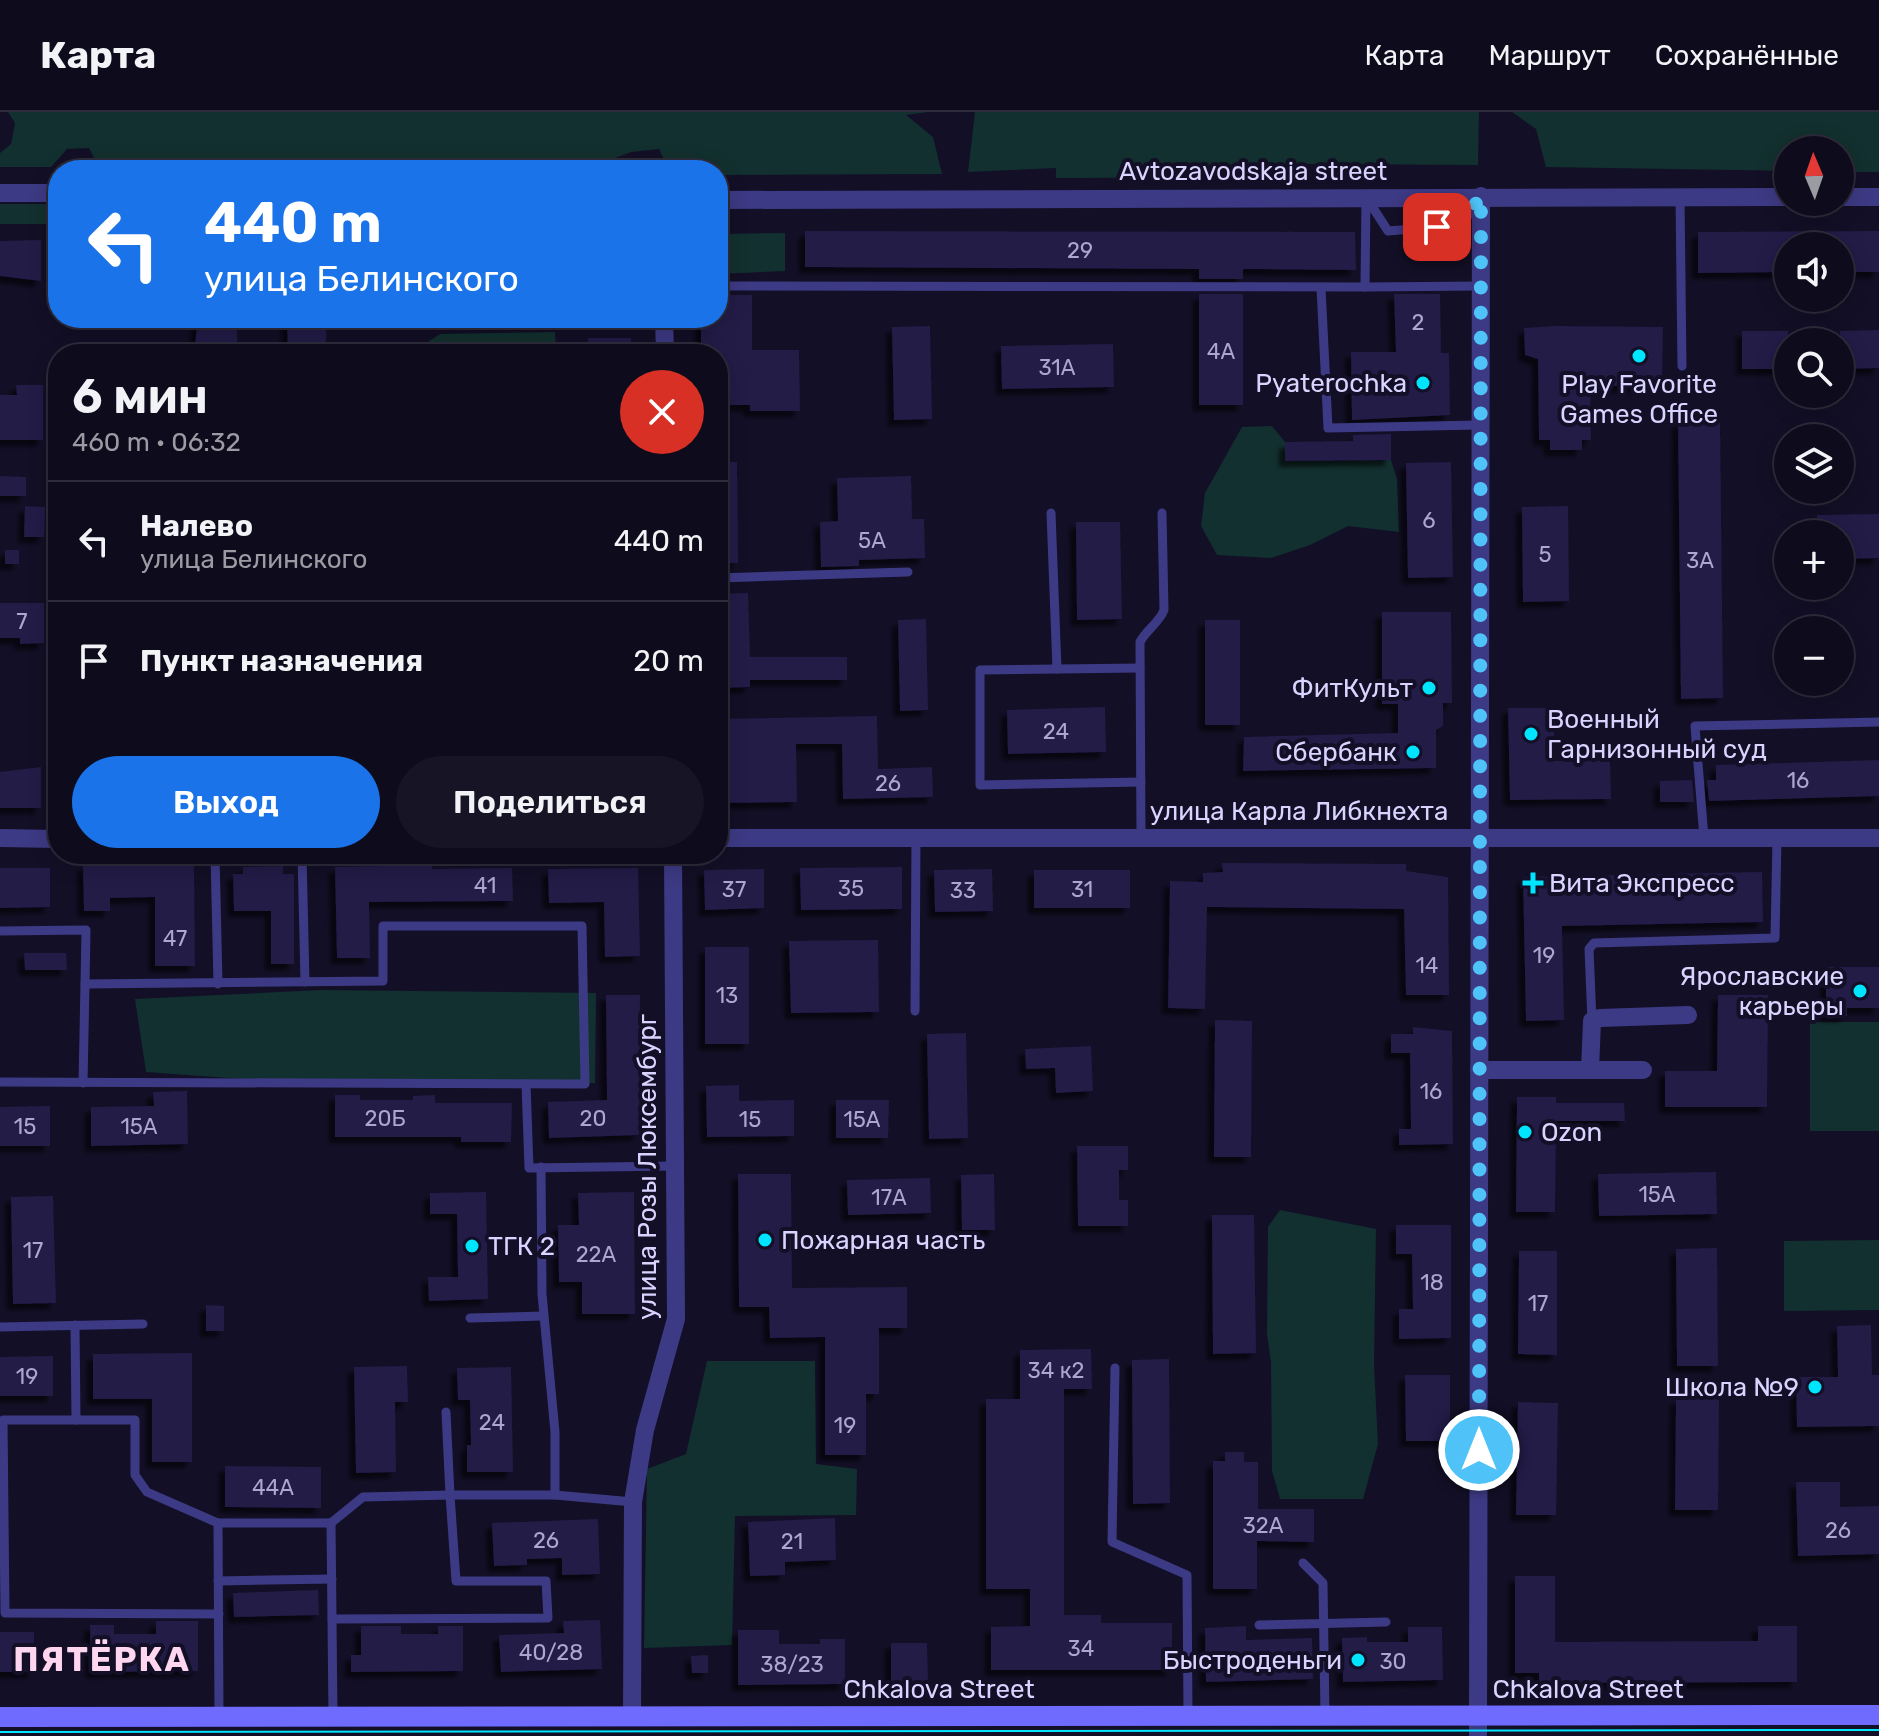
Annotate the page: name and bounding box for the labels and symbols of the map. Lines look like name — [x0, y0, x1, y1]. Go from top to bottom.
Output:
north arrow — [1774, 136, 1854, 216]
street label: Avtozavodskaja street — [1119, 156, 1387, 187]
pin — [1403, 193, 1471, 261]
house number: 29 — [1067, 237, 1093, 264]
house number: 2 — [1412, 309, 1424, 336]
house number: 4А — [1207, 338, 1235, 365]
marker: Play Favorite Games Office — [1630, 347, 1648, 365]
house number: 31А — [1039, 354, 1076, 381]
place label: Pyaterochka — [1255, 368, 1407, 399]
place label: Play Favorite Games Office — [1560, 369, 1718, 430]
marker: Pyaterochka — [1414, 374, 1432, 392]
house number: 6 — [1422, 507, 1436, 534]
house number: 5А — [858, 527, 886, 554]
house number: 5 — [1538, 541, 1552, 568]
house number: 3А — [1686, 547, 1714, 574]
house number: 7 — [16, 608, 28, 635]
place label: ФитКульт — [1291, 673, 1413, 704]
marker: ФитКульт — [1420, 679, 1438, 697]
place label: Военный Гарнизонный суд — [1547, 704, 1767, 765]
house number: 24 — [1043, 718, 1069, 745]
marker: Военный Гарнизонный суд — [1522, 725, 1540, 743]
place label: Сбербанк — [1275, 737, 1397, 768]
marker: Сбербанк — [1404, 743, 1422, 761]
house number: 16 — [1787, 767, 1809, 794]
house number: 26 — [875, 770, 901, 797]
street label: улица Карла Либкнехта — [1150, 796, 1448, 827]
place label: Вита Экспресс — [1549, 868, 1735, 899]
house number: 41 — [474, 872, 496, 899]
marker: Вита Экспресс — [1524, 874, 1542, 892]
house number: 35 — [838, 875, 864, 902]
house number: 37 — [722, 876, 746, 903]
house number: 31 — [1071, 876, 1093, 903]
house number: 33 — [950, 877, 976, 904]
house number: 47 — [163, 925, 187, 952]
house number: 19 — [1533, 942, 1555, 969]
house number: 14 — [1415, 952, 1439, 979]
place label: Ярославские карьеры — [1679, 961, 1844, 1022]
house number: 13 — [716, 982, 738, 1009]
marker: Ярославские карьеры — [1851, 982, 1869, 1000]
street label: улица Розы Люксембург — [632, 1014, 663, 1320]
house number: 16 — [1420, 1078, 1442, 1105]
house number: 20Б — [365, 1105, 405, 1132]
house number: 20 — [580, 1105, 606, 1132]
house number: 15 — [739, 1106, 761, 1133]
house number: 15А — [843, 1106, 881, 1133]
house number: 15 — [14, 1113, 36, 1140]
house number: 15А — [120, 1113, 158, 1140]
place label: Ozon — [1541, 1117, 1602, 1148]
marker: Ozon — [1516, 1123, 1534, 1141]
house number: 15А — [1638, 1181, 1676, 1208]
house number: 17А — [871, 1184, 907, 1211]
place label: Пожарная часть — [781, 1225, 985, 1256]
place label: ТГК 2 — [488, 1231, 555, 1262]
marker: Пожарная часть — [756, 1231, 774, 1249]
house number: 17 — [23, 1237, 43, 1264]
marker: ТГК 2 — [463, 1237, 481, 1255]
house number: 22А — [576, 1241, 617, 1268]
house number: 18 — [1420, 1269, 1444, 1296]
house number: 17 — [1528, 1290, 1548, 1317]
house number: 34 к2 — [1028, 1357, 1084, 1384]
house number: 19 — [16, 1363, 38, 1390]
place label: Школа №9 — [1665, 1372, 1799, 1403]
marker: Школа №9 — [1806, 1378, 1824, 1396]
position arrow — [1437, 1408, 1521, 1492]
house number: 24 — [479, 1409, 505, 1436]
house number: 19 — [834, 1412, 856, 1439]
house number: 44А — [252, 1474, 294, 1501]
house number: 32А — [1243, 1512, 1284, 1539]
house number: 26 — [1825, 1517, 1851, 1544]
house number: 26 — [533, 1527, 559, 1554]
house number: 21 — [781, 1528, 803, 1555]
house number: 34 — [1068, 1635, 1094, 1662]
district label: ПЯТЁРКА — [13, 1639, 191, 1680]
house number: 40/28 — [519, 1639, 583, 1666]
place label: Быстроденьги — [1163, 1645, 1342, 1676]
house number: 30 — [1379, 1648, 1407, 1675]
house number: 38/23 — [760, 1651, 824, 1678]
marker: Быстроденьги — [1349, 1651, 1367, 1669]
street label: Chkalova Street — [843, 1674, 1035, 1705]
street label: Chkalova Street — [1492, 1674, 1684, 1705]

